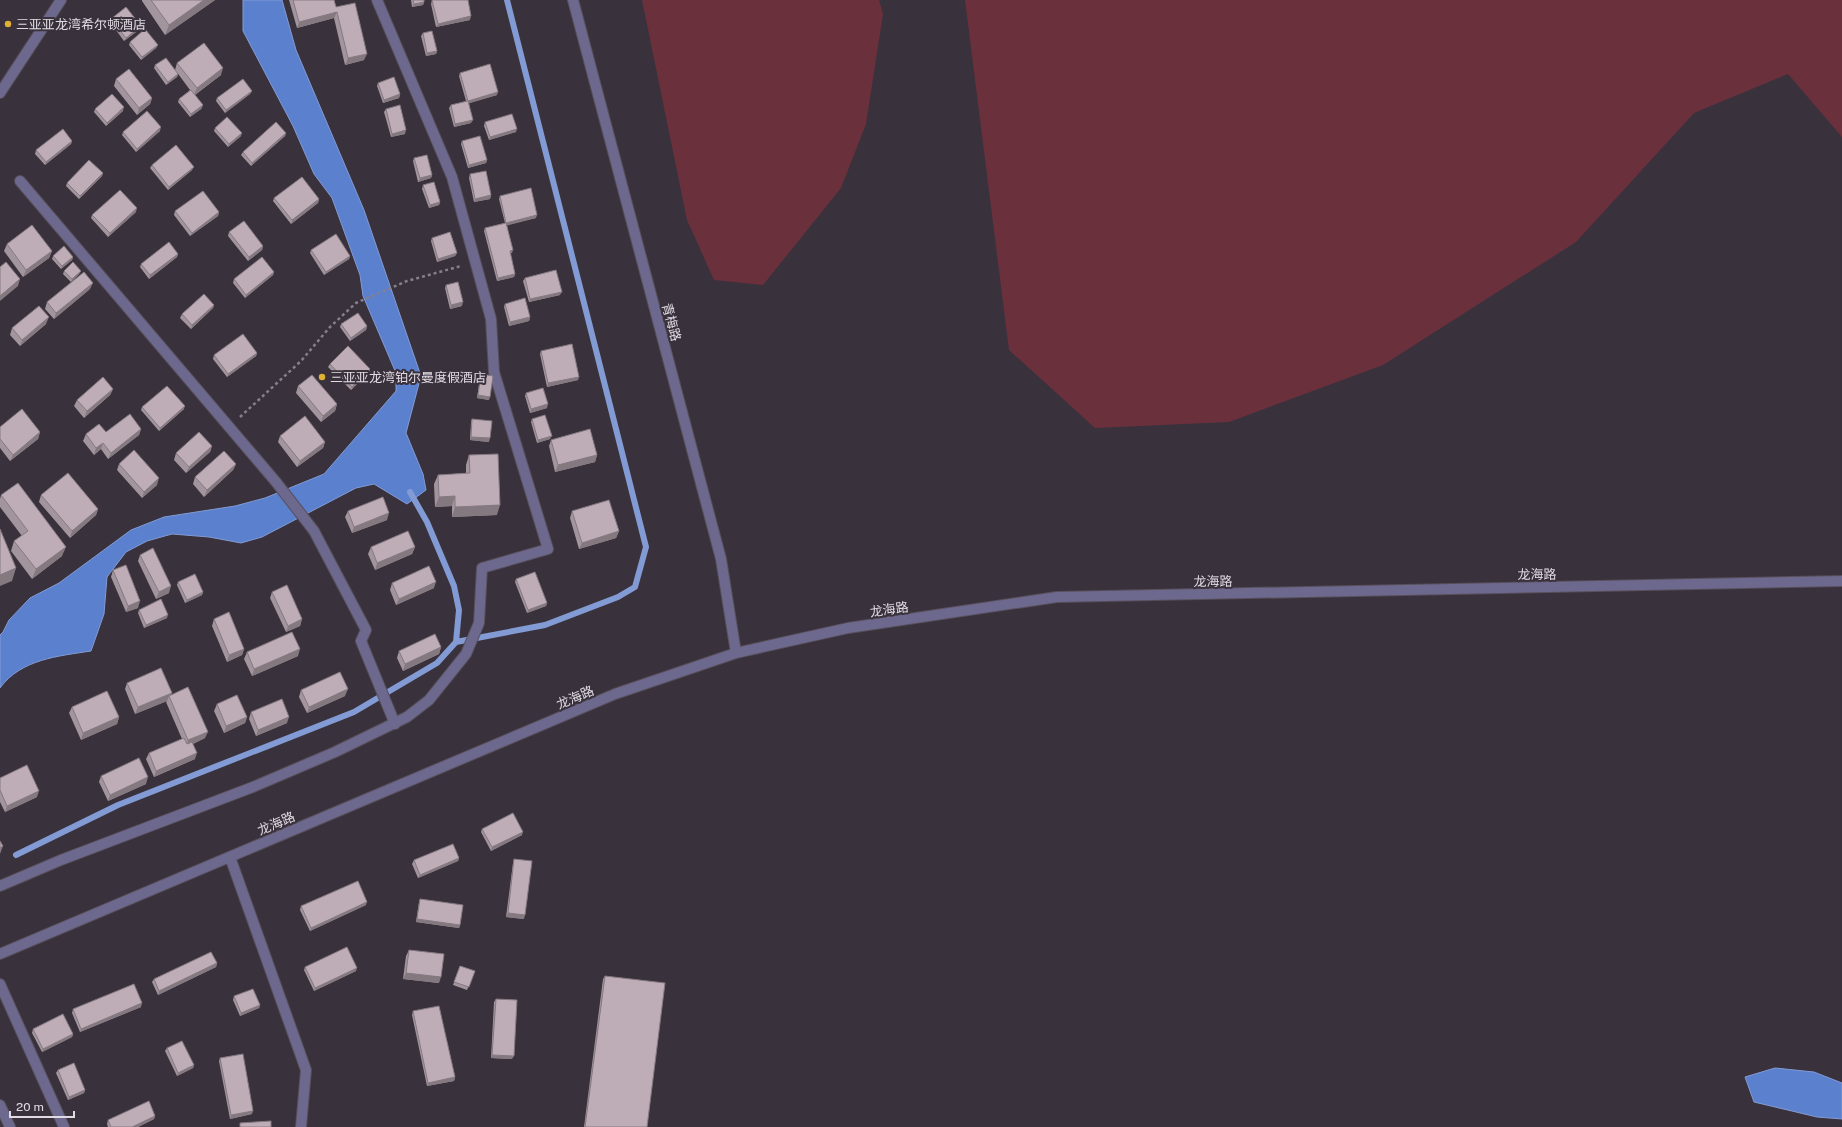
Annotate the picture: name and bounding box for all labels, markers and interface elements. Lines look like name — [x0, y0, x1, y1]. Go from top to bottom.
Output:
place label: 三亚亚龙湾希尔顿酒店 — [16, 17, 146, 32]
marker: 三亚亚龙湾希尔顿酒店 — [3, 19, 13, 29]
street label: 青梅路 — [659, 301, 684, 343]
place label: 三亚亚龙湾铂尔曼度假酒店 — [330, 370, 486, 385]
marker: 三亚亚龙湾铂尔曼度假酒店 — [317, 372, 327, 382]
street label: 龙海路 — [1517, 567, 1557, 582]
street label: 龙海路 — [1193, 574, 1233, 589]
street label: 龙海路 — [869, 599, 909, 620]
street label: 龙海路 — [554, 683, 596, 712]
street label: 龙海路 — [255, 809, 297, 838]
scale bar — [10, 1093, 74, 1119]
text: 20 m — [16, 1100, 44, 1114]

